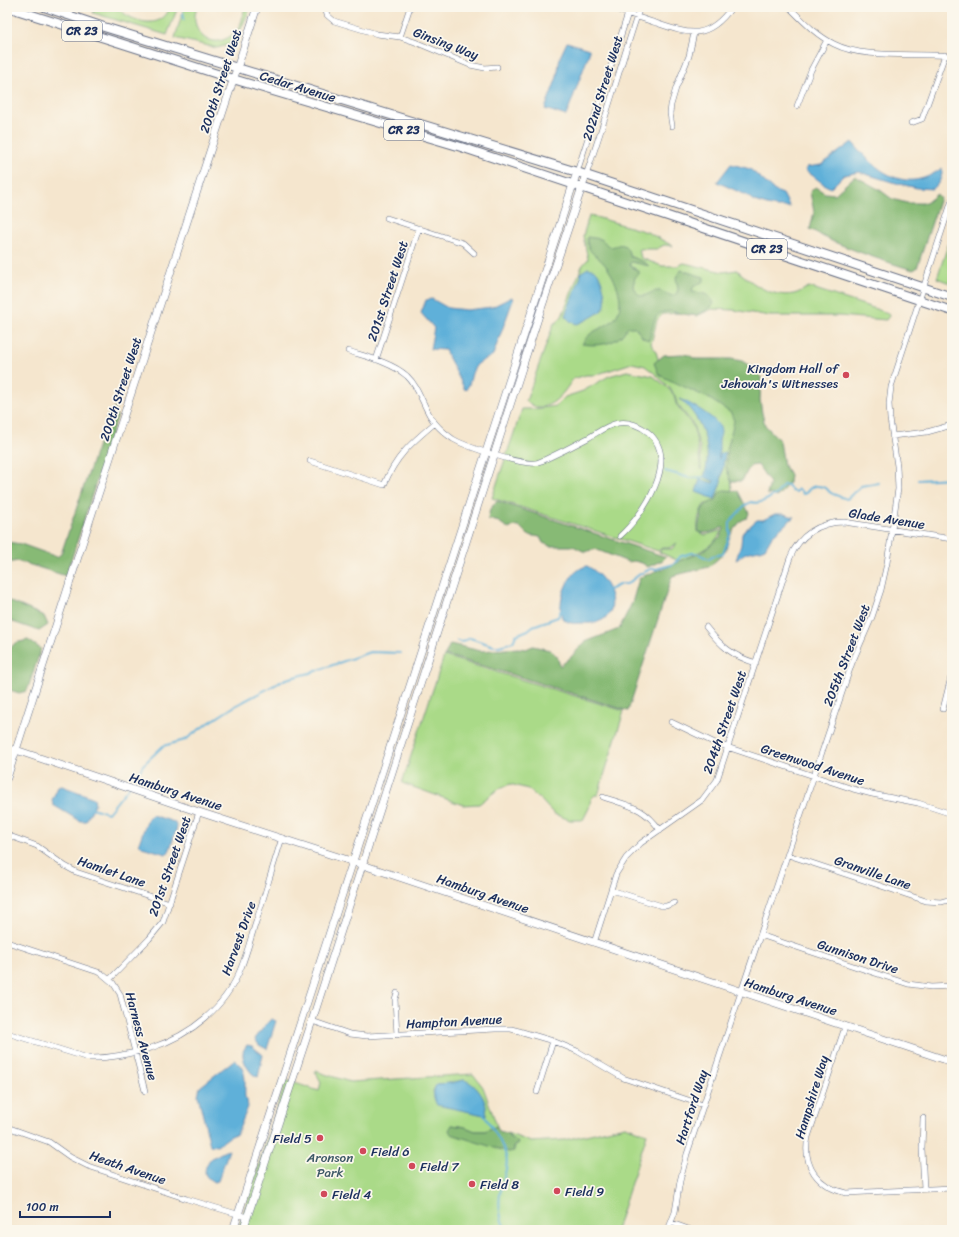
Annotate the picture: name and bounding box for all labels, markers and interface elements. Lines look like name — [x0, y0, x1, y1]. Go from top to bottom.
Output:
street label: Ginsing Way — [410, 20, 482, 67]
road number: CR 23 — [62, 21, 102, 41]
street label: 200th Street West — [193, 26, 248, 136]
street label: 202nd Street West — [576, 32, 629, 144]
street label: Cedar Avenue — [257, 64, 339, 109]
road number: CR 23 — [384, 120, 424, 140]
street label: 201st Street West — [360, 237, 415, 345]
road number: CR 23 — [747, 239, 787, 259]
street label: 200th Street West — [93, 334, 148, 444]
place label: Kingdom Hall of Jehovah's Witnesses — [721, 357, 840, 395]
marker: Kingdom Hall of Jehovah's Witnesses — [841, 370, 851, 380]
street label: Glade Avenue — [847, 501, 927, 536]
street label: 205th Street West — [816, 600, 877, 710]
street label: 204th Street West — [696, 667, 753, 777]
street label: Greenwood Avenue — [758, 737, 868, 792]
street label: Hamburg Avenue — [126, 766, 226, 817]
street label: 201st Street West — [142, 813, 198, 919]
street label: Hamlet Lane — [75, 849, 149, 894]
street label: Granville Lane — [831, 849, 915, 896]
street label: Hamburg Avenue — [433, 867, 532, 920]
street label: Harvest Drive — [214, 897, 263, 979]
street label: Gunnison Drive — [814, 933, 902, 981]
street label: Hamburg Avenue — [741, 971, 841, 1022]
street label: Harness Avenue — [119, 989, 164, 1083]
street label: Hampton Avenue — [405, 1007, 503, 1036]
street label: Hampshire Way — [788, 1052, 835, 1142]
street label: Hartford Way — [669, 1066, 715, 1148]
place label: Field 5 — [273, 1127, 312, 1150]
marker: Field 5 — [315, 1133, 325, 1143]
place label: Field 6 — [371, 1140, 410, 1163]
street label: Heath Avenue — [86, 1144, 170, 1191]
park label: Aronson Park — [306, 1146, 353, 1184]
marker: Field 6 — [358, 1146, 368, 1156]
place label: Field 7 — [420, 1155, 460, 1178]
marker: Field 7 — [407, 1161, 417, 1171]
place label: Field 8 — [480, 1173, 519, 1196]
marker: Field 8 — [467, 1179, 477, 1189]
place label: Field 9 — [565, 1180, 604, 1203]
place label: Field 4 — [332, 1183, 371, 1206]
marker: Field 9 — [552, 1186, 562, 1196]
marker: Field 4 — [319, 1189, 329, 1199]
scale bar — [20, 1193, 110, 1219]
text: 100 m — [26, 1196, 59, 1218]

